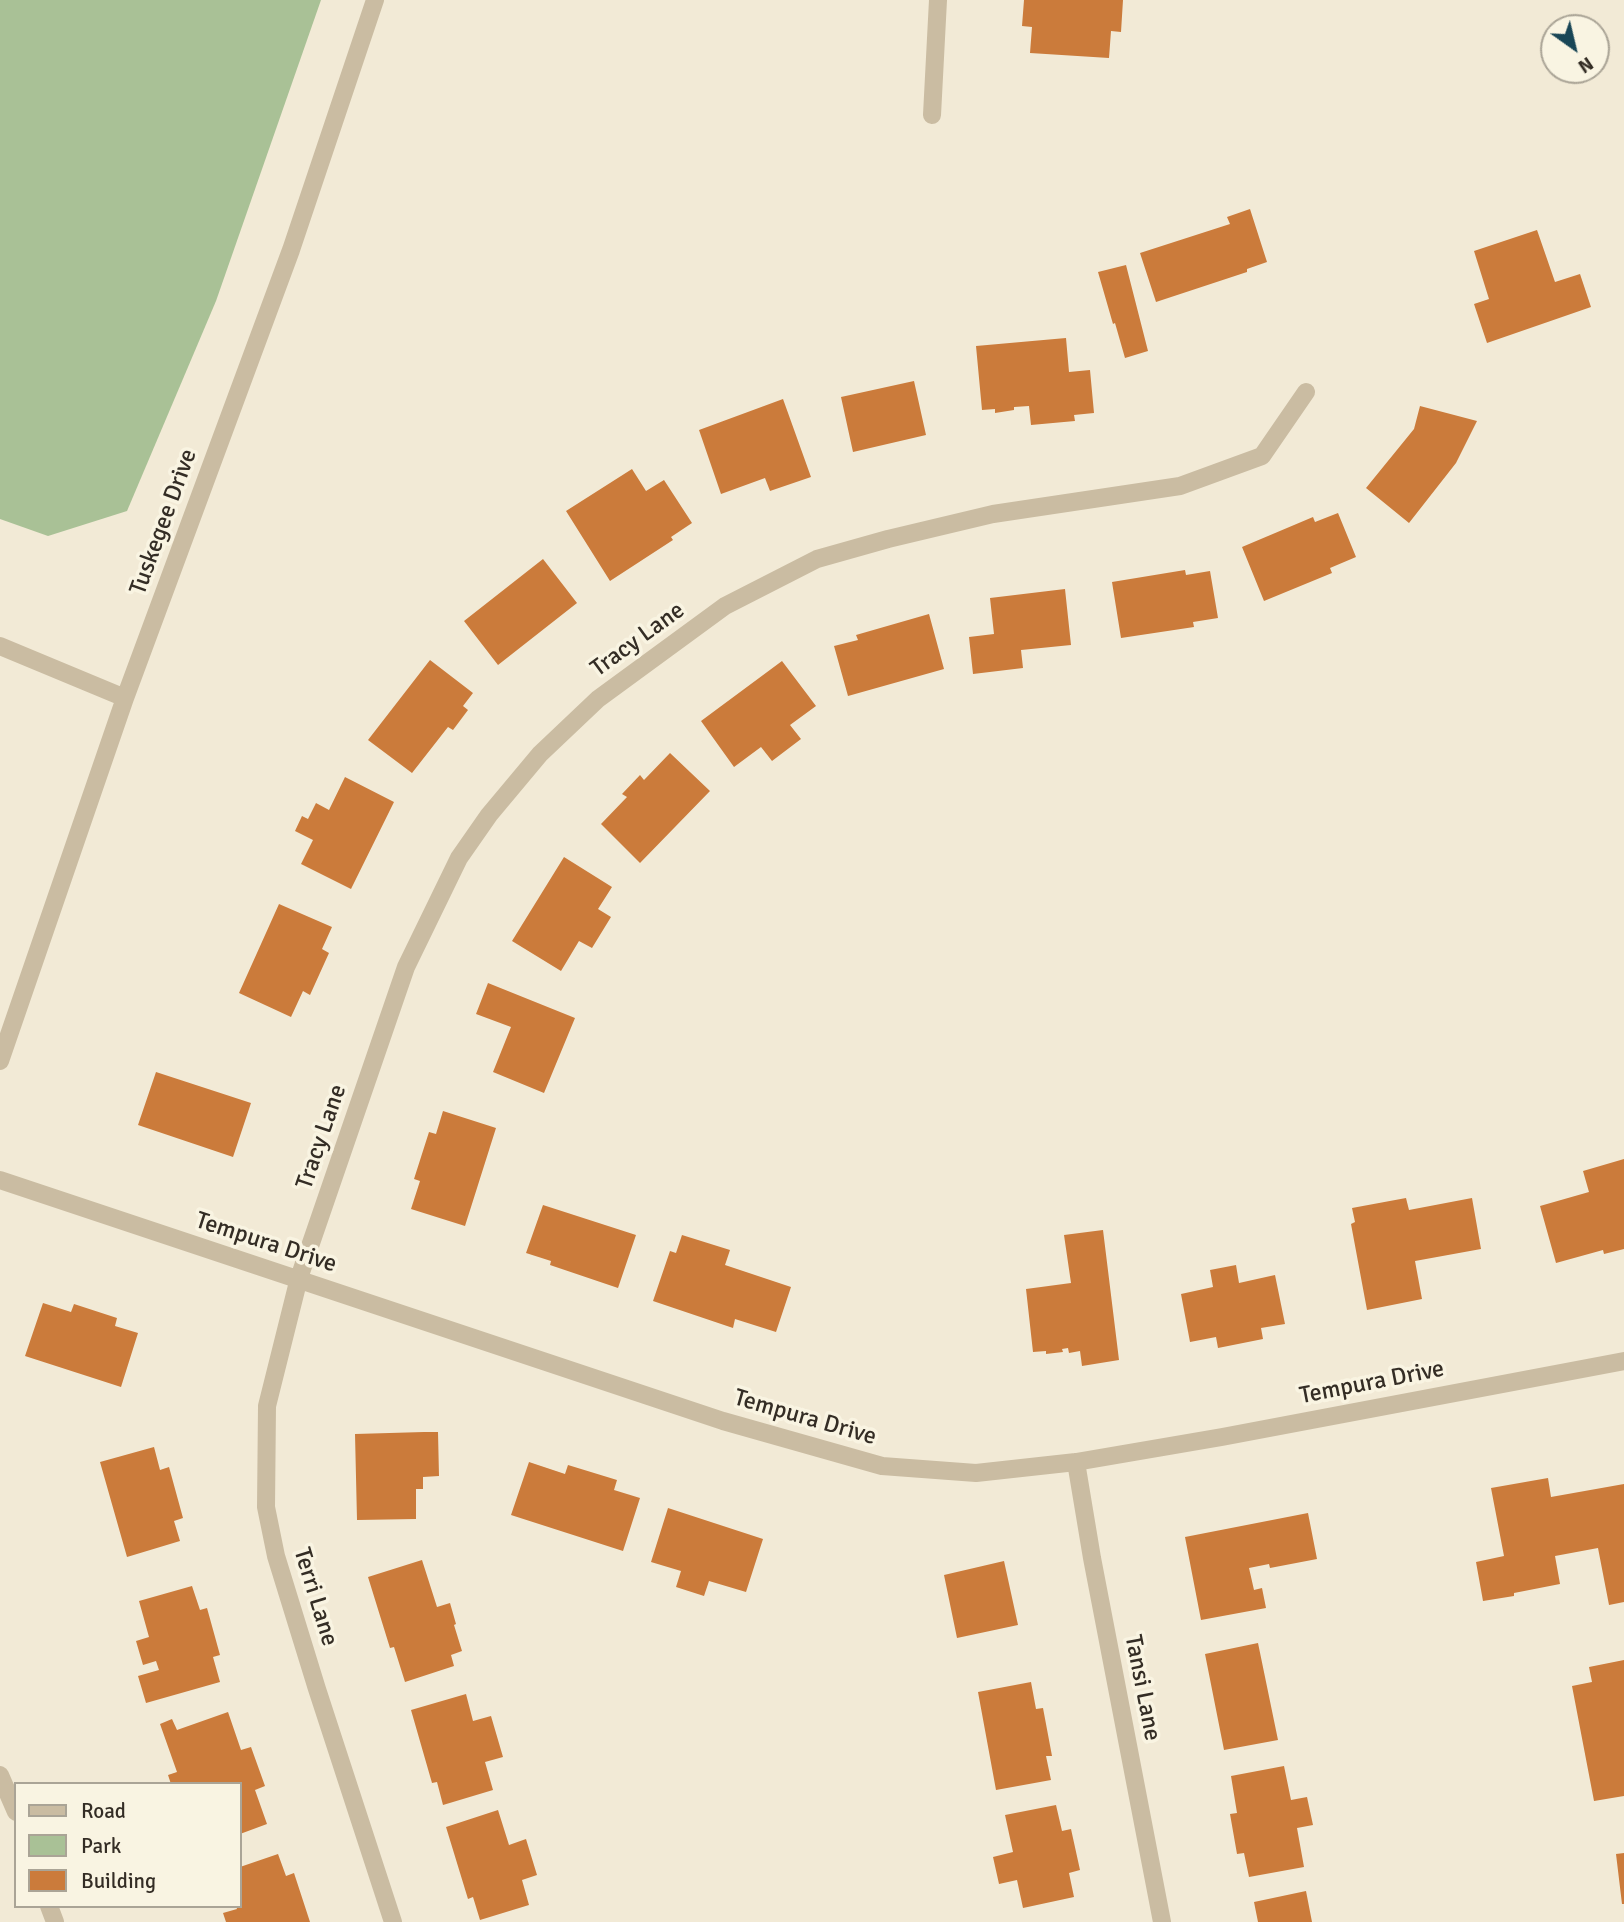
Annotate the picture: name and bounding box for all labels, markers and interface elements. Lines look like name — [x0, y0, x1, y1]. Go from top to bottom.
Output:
north arrow — [1540, 14, 1610, 84]
text: N — [1573, 51, 1598, 78]
street label: Tuskegee Drive — [124, 445, 204, 599]
street label: Tracy Lane — [586, 596, 690, 684]
street label: Tracy Lane — [291, 1081, 353, 1193]
street label: Tempura Drive — [192, 1207, 340, 1279]
street label: Tempura Drive — [1297, 1355, 1447, 1411]
street label: Tempura Drive — [731, 1384, 879, 1452]
street label: Terri Lane — [286, 1544, 344, 1650]
street label: Tansi Lane — [1118, 1633, 1166, 1743]
legend — [14, 1782, 242, 1908]
text: Road — [81, 1798, 126, 1824]
text: Park — [81, 1833, 121, 1859]
text: Building — [81, 1868, 156, 1894]

